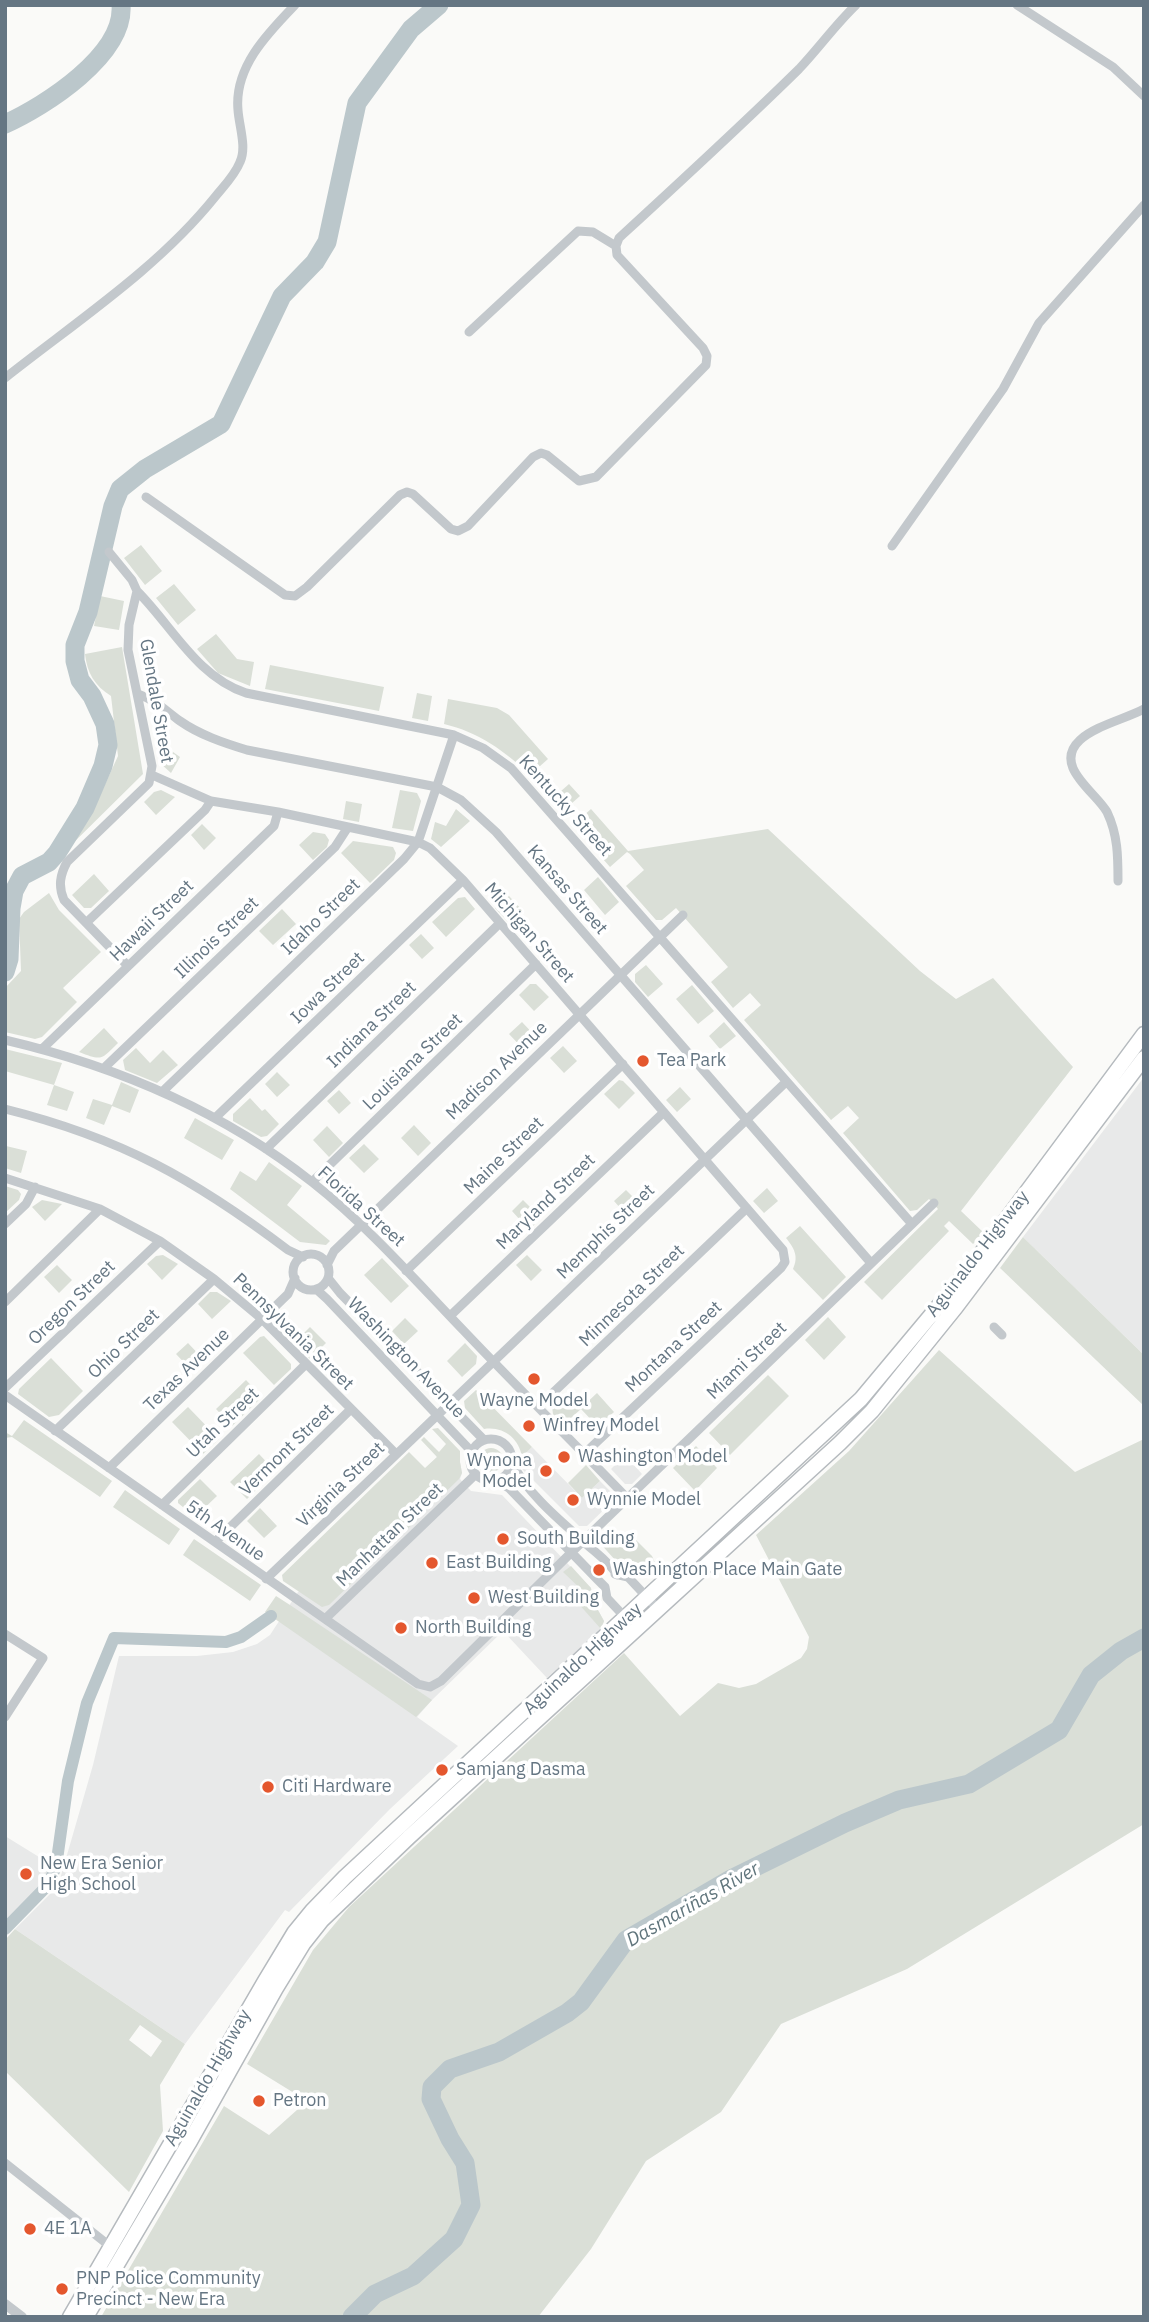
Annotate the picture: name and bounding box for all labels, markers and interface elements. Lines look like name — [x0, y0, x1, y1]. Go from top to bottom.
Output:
street label: Glendale Street — [134, 637, 178, 765]
street label: Kentucky Street — [514, 751, 616, 861]
street label: Kansas Street — [522, 841, 612, 939]
street label: Idaho Street — [277, 874, 365, 960]
street label: Hawaii Street — [106, 876, 198, 966]
street label: Michigan Street — [480, 878, 578, 988]
street label: Illinois Street — [170, 893, 264, 983]
street label: Iowa Street — [287, 948, 369, 1028]
street label: Indiana Street — [323, 977, 421, 1073]
street label: Louisiana Street — [359, 1009, 467, 1115]
street label: Madison Avenue — [442, 1017, 552, 1125]
place label: Tea Park — [657, 1050, 726, 1072]
marker: Tea Park — [635, 1053, 651, 1069]
street label: Maine Street — [460, 1113, 548, 1199]
street label: Maryland Street — [492, 1149, 600, 1255]
street label: Florida Street — [313, 1162, 409, 1252]
street label: Memphis Street — [553, 1180, 659, 1284]
street label: Aguinaldo Highway — [922, 1187, 1034, 1321]
street label: Minnesota Street — [575, 1240, 689, 1352]
street label: Oregon Street — [24, 1256, 120, 1350]
street label: Pennsylvania Street — [228, 1269, 358, 1395]
street label: Washington Avenue — [343, 1293, 469, 1423]
street label: Montana Street — [621, 1297, 727, 1397]
street label: Ohio Street — [84, 1305, 164, 1383]
street label: Miami Street — [703, 1318, 791, 1404]
street label: Texas Avenue — [140, 1324, 234, 1416]
marker: Wayne Model — [526, 1371, 542, 1387]
street label: Utah Street — [182, 1383, 264, 1463]
place label: Wayne Model — [480, 1390, 588, 1412]
street label: Vermont Street — [235, 1400, 339, 1500]
place label: Winfrey Model — [543, 1415, 659, 1437]
marker: Winfrey Model — [521, 1418, 537, 1434]
street label: Virginia Street — [293, 1438, 389, 1532]
place label: Washington Model — [578, 1446, 727, 1468]
marker: Washington Model — [556, 1449, 572, 1465]
place label: Wynona Model — [467, 1450, 532, 1492]
marker: Wynona Model — [538, 1463, 554, 1479]
street label: Manhattan Street — [332, 1479, 448, 1591]
place label: Wynnie Model — [587, 1489, 701, 1511]
marker: Wynnie Model — [565, 1492, 581, 1508]
street label: 5th Avenue — [181, 1496, 269, 1566]
place label: South Building — [517, 1528, 635, 1550]
marker: South Building — [495, 1531, 511, 1547]
place label: East Building — [446, 1552, 551, 1574]
marker: East Building — [424, 1555, 440, 1571]
place label: Washington Place Main Gate — [613, 1559, 842, 1581]
marker: Washington Place Main Gate — [591, 1562, 607, 1578]
place label: West Building — [488, 1587, 599, 1609]
marker: West Building — [466, 1590, 482, 1606]
street label: Aguinaldo Highway — [519, 1599, 647, 1719]
place label: North Building — [415, 1617, 531, 1639]
marker: North Building — [393, 1620, 409, 1636]
place label: Samjang Dasma — [456, 1759, 586, 1781]
marker: Samjang Dasma — [434, 1762, 450, 1778]
place label: Citi Hardware — [282, 1776, 392, 1798]
marker: Citi Hardware — [260, 1779, 276, 1795]
place label: New Era Senior High School — [40, 1853, 163, 1896]
water label: Dasmariñas River — [623, 1858, 763, 1952]
marker: New Era Senior High School — [18, 1866, 34, 1882]
street label: Aguinaldo Highway — [160, 2006, 256, 2150]
place label: Petron — [273, 2090, 327, 2112]
marker: Petron — [251, 2093, 267, 2109]
place label: 4E 1A — [44, 2218, 92, 2240]
marker: 4E 1A — [22, 2221, 38, 2237]
place label: PNP Police Community Precinct - New Era — [76, 2268, 261, 2310]
marker: PNP Police Community Precinct - New Era — [54, 2281, 70, 2297]

